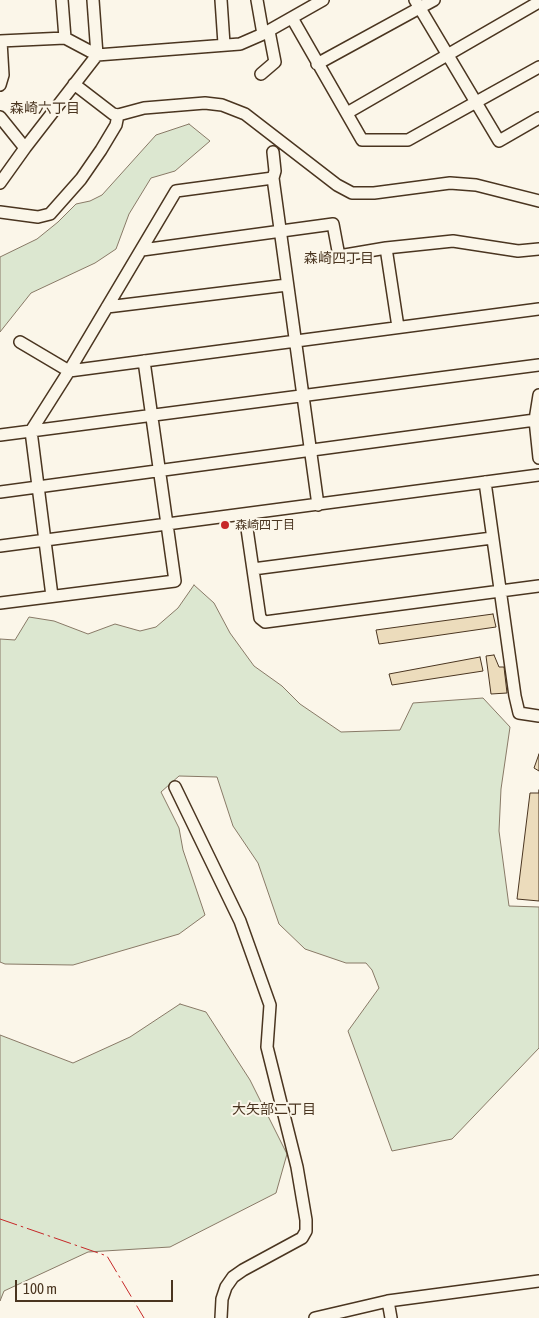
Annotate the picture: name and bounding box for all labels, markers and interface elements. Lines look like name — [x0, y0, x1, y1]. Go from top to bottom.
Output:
district label: 森崎六丁目 — [10, 101, 80, 117]
district label: 森崎四丁目 — [304, 251, 374, 267]
place label: 森崎四丁目 — [235, 518, 295, 532]
marker: 森崎四丁目 — [219, 519, 231, 531]
district label: 大矢部二丁目 — [232, 1102, 316, 1118]
scale bar — [18, 1270, 175, 1302]
text: 100 m — [23, 1280, 57, 1297]

